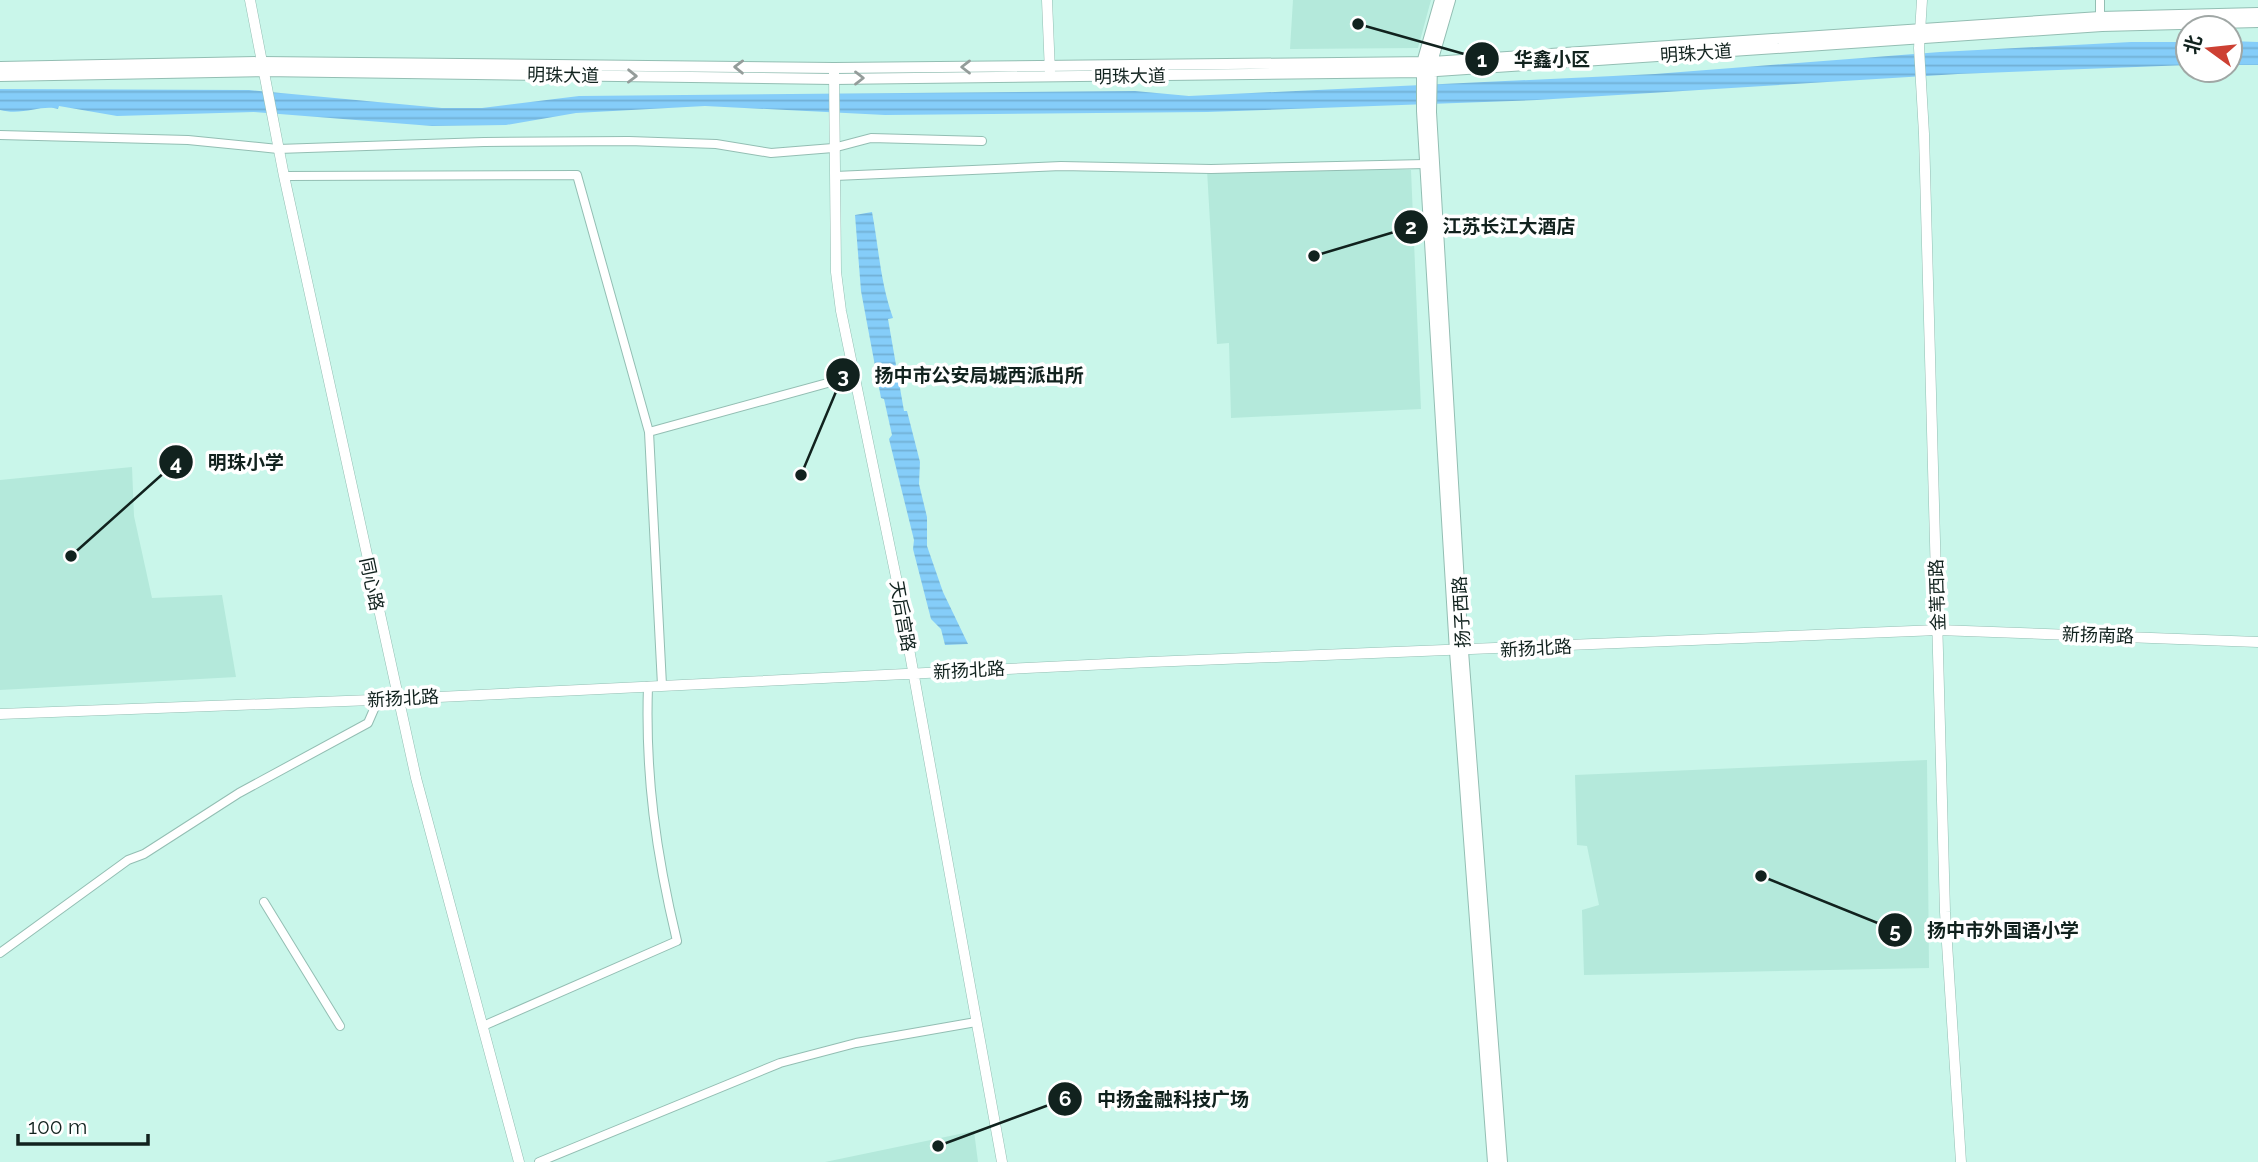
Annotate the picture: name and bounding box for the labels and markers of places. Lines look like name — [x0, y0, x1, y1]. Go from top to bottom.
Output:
callout: 华鑫小区 — [1465, 39, 1604, 79]
callout: 江苏长江大酒店 — [1394, 207, 1590, 247]
callout: 扬中市公安局城西派出所 — [826, 355, 1098, 395]
callout: 明珠小学 — [159, 442, 298, 482]
callout: 扬中市外国语小学 — [1878, 910, 2093, 950]
callout: 中扬金融科技广场 — [1048, 1079, 1263, 1119]

